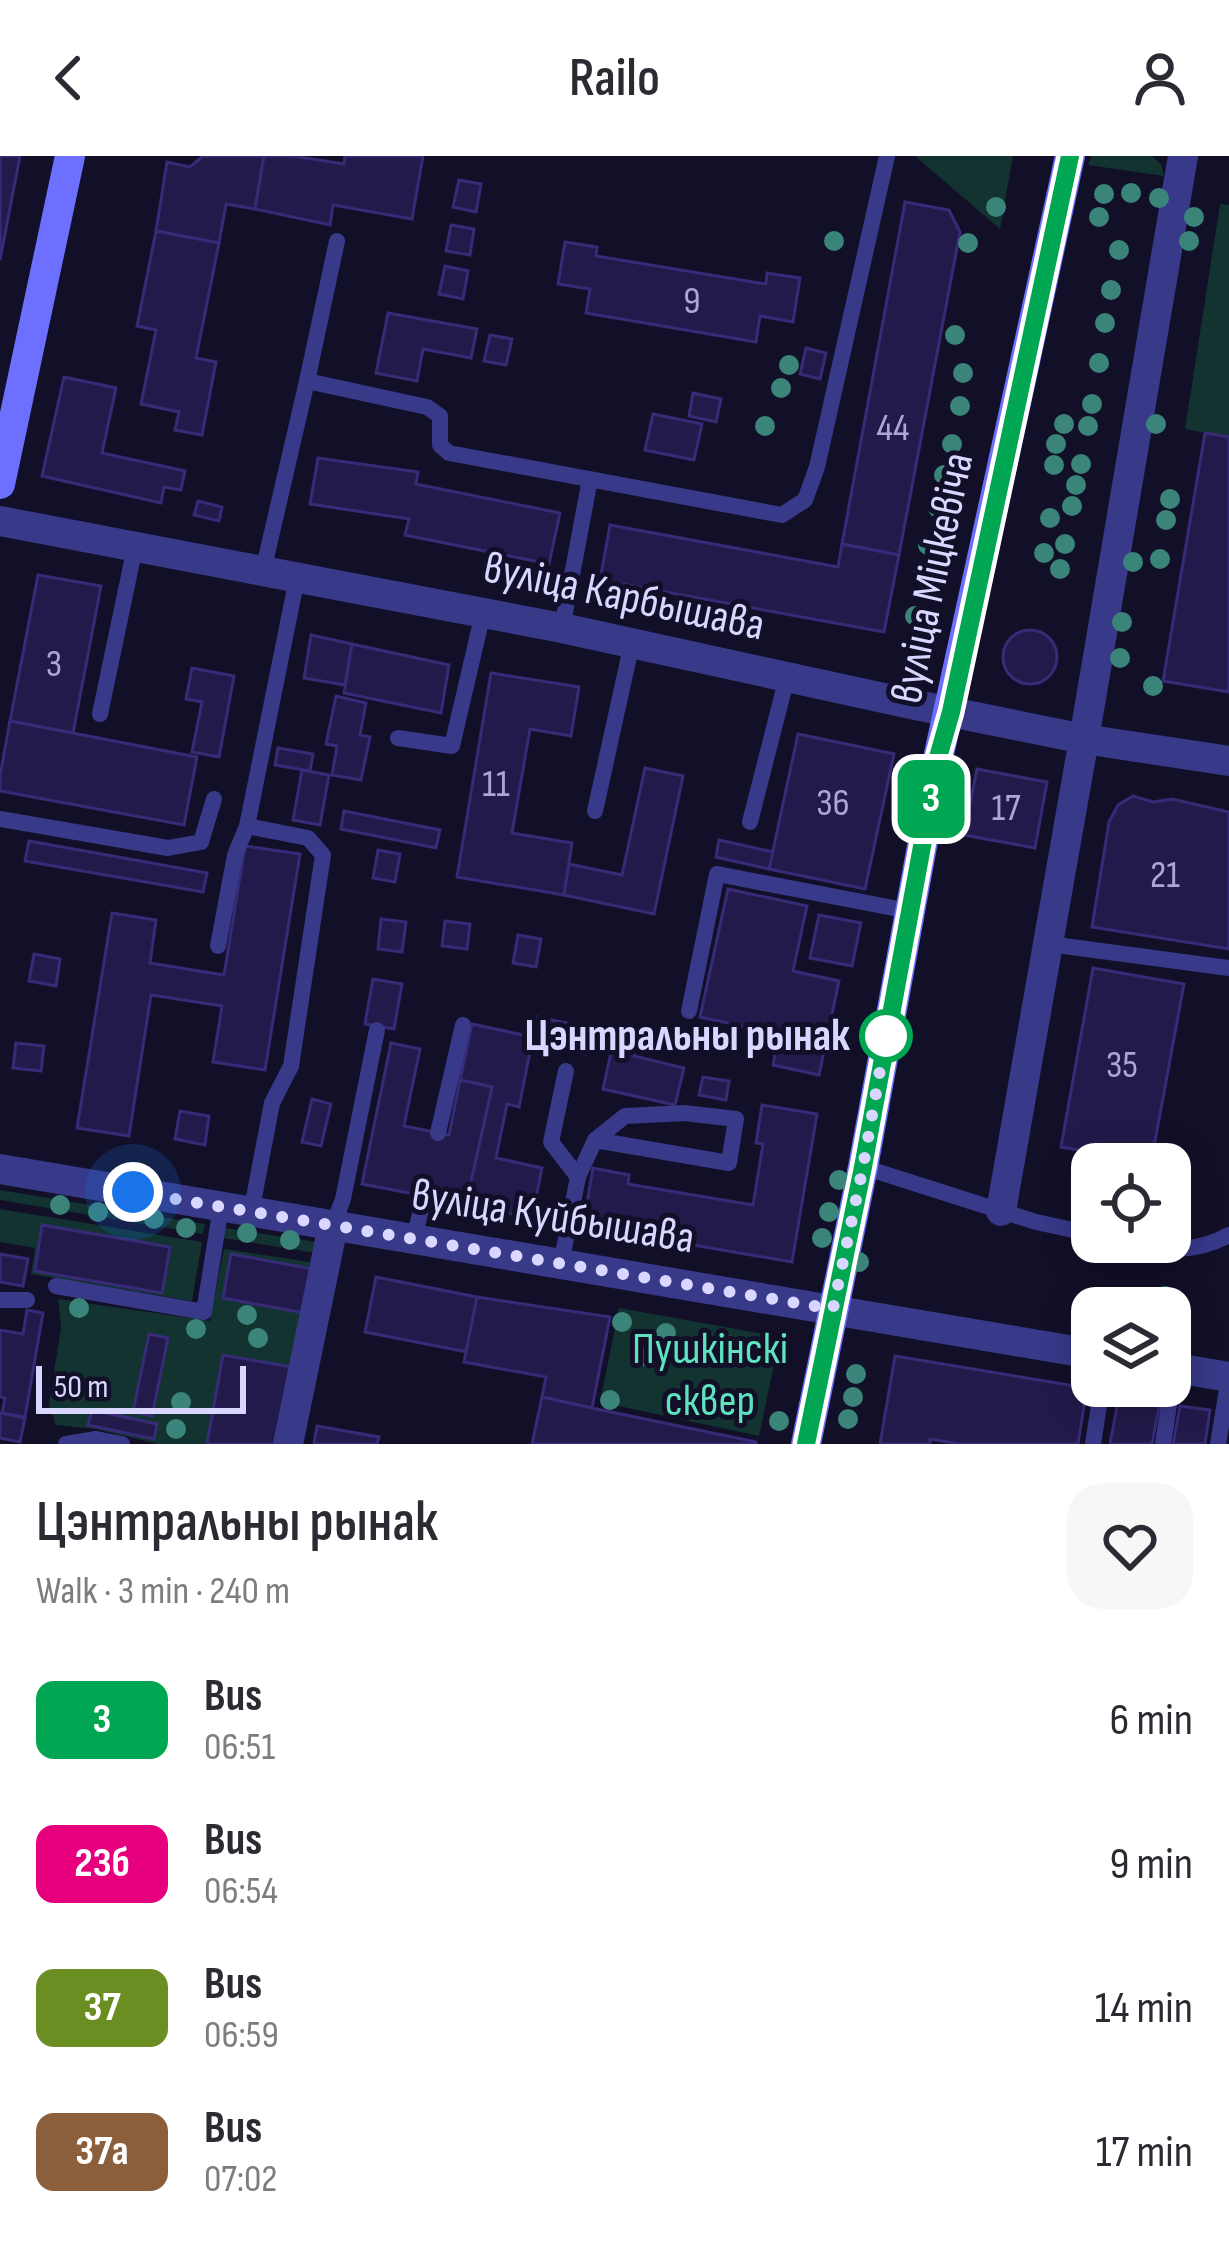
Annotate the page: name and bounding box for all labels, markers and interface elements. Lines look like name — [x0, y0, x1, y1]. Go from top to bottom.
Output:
icon: back — [36, 45, 102, 111]
icon: person — [1127, 45, 1193, 111]
text: Railo — [569, 46, 660, 111]
house number: 9 — [683, 278, 701, 325]
house number: 44 — [877, 405, 909, 452]
street label: вуліца Міцкевіча — [880, 448, 986, 708]
street label: вуліца Карбышава — [478, 540, 770, 654]
house number: 3 — [46, 641, 62, 688]
line badge: 3 — [892, 760, 970, 838]
house number: 11 — [482, 761, 510, 808]
text: 3 — [922, 773, 940, 824]
house number: 36 — [816, 780, 850, 827]
house number: 17 — [991, 785, 1021, 832]
house number: 21 — [1150, 852, 1180, 899]
place label: Цэнтральны рынак — [525, 1009, 850, 1064]
marker: Цэнтральны рынак — [861, 1011, 911, 1061]
house number: 35 — [1106, 1042, 1138, 1089]
map controls — [1071, 1143, 1191, 1407]
button: locate — [1071, 1143, 1191, 1263]
your location — [103, 1162, 163, 1222]
street label: вуліца Куйбышава — [408, 1168, 698, 1266]
button: layers — [1071, 1287, 1191, 1407]
park label: Пушкінскі сквер — [632, 1322, 788, 1429]
scale bar — [36, 1360, 246, 1413]
text: 50 m — [54, 1367, 108, 1407]
button: heart — [1067, 1483, 1193, 1609]
text: Цэнтральны рынак — [36, 1489, 438, 1557]
text: Walk · 3 min · 240 m — [36, 1568, 290, 1615]
text: Bus — [204, 1669, 262, 1724]
text: 6 min — [1110, 1693, 1193, 1748]
text: 3 — [93, 1694, 111, 1745]
text: 06:51 — [204, 1724, 275, 1771]
text: Bus — [204, 1813, 262, 1868]
text: 9 min — [1109, 1837, 1193, 1892]
text: 23б — [74, 1838, 130, 1889]
text: 06:54 — [204, 1868, 278, 1915]
text: Bus — [204, 1957, 262, 2012]
text: 14 min — [1095, 1981, 1193, 2036]
text: 37 — [83, 1982, 121, 2033]
text: 06:59 — [204, 2012, 279, 2059]
text: Bus — [204, 2101, 262, 2156]
text: 17 min — [1096, 2125, 1193, 2180]
text: 37а — [75, 2126, 129, 2177]
text: 07:02 — [204, 2156, 277, 2203]

